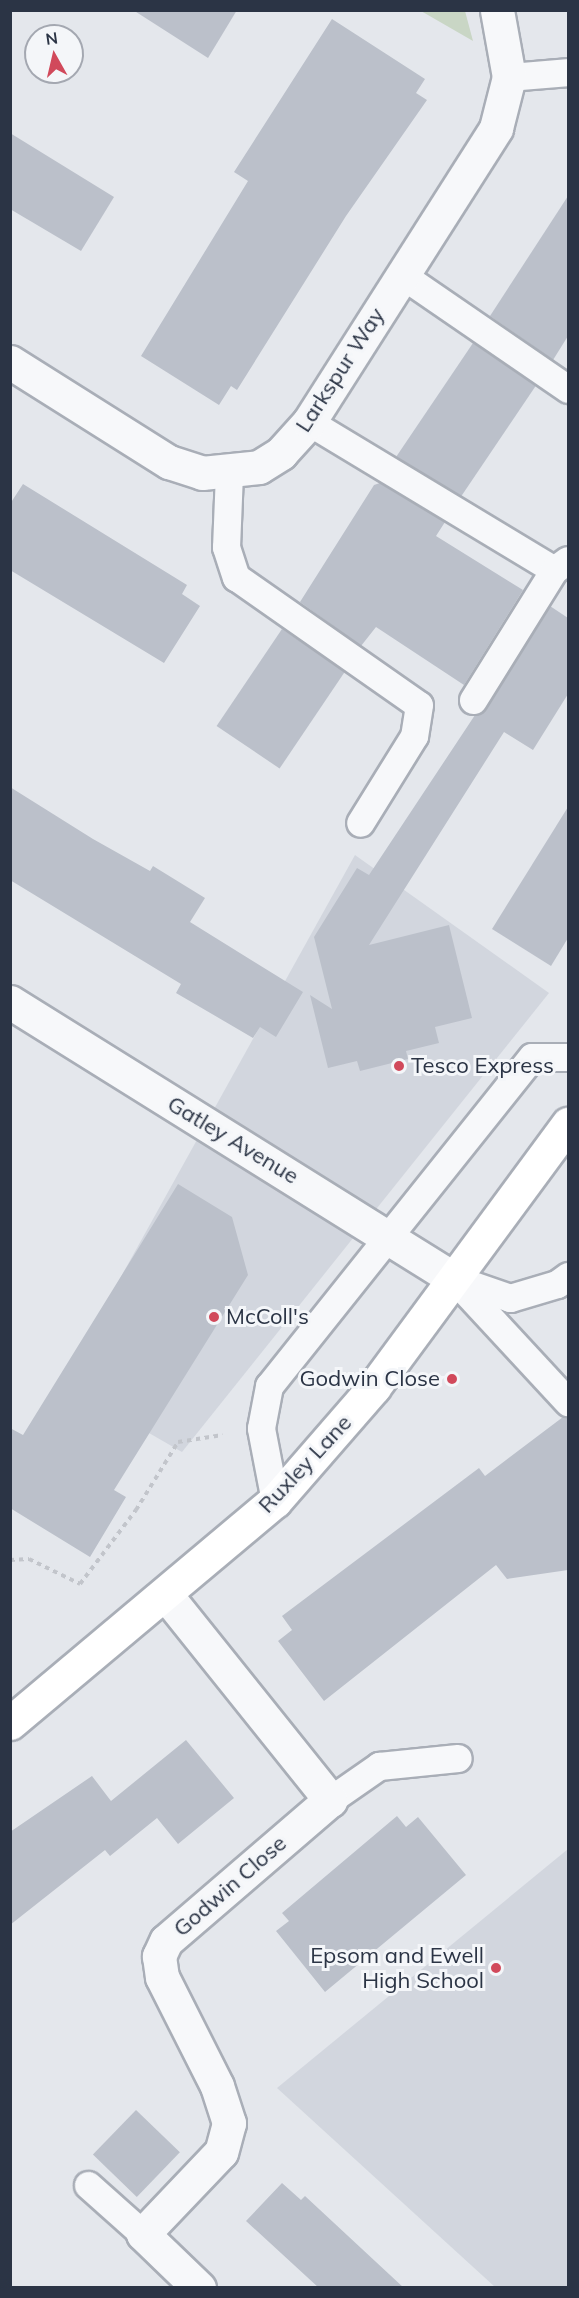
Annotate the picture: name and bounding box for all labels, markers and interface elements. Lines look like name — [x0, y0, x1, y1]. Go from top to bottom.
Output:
north arrow — [24, 24, 84, 84]
text: N — [44, 27, 59, 49]
street label: Larkspur Way — [290, 303, 390, 437]
place label: Tesco Express — [411, 1053, 554, 1079]
marker: Tesco Express — [392, 1059, 406, 1073]
street label: Gatley Avenue — [163, 1091, 303, 1189]
place label: McColl's — [226, 1304, 309, 1330]
marker: McColl's — [207, 1310, 221, 1324]
place label: Godwin Close — [299, 1366, 440, 1392]
marker: Godwin Close — [445, 1372, 459, 1386]
street label: Ruxley Lane — [253, 1410, 357, 1518]
street label: Godwin Close — [168, 1830, 292, 1942]
place label: Epsom and Ewell High School — [310, 1942, 484, 1994]
marker: Epsom and Ewell High School — [489, 1961, 503, 1975]

